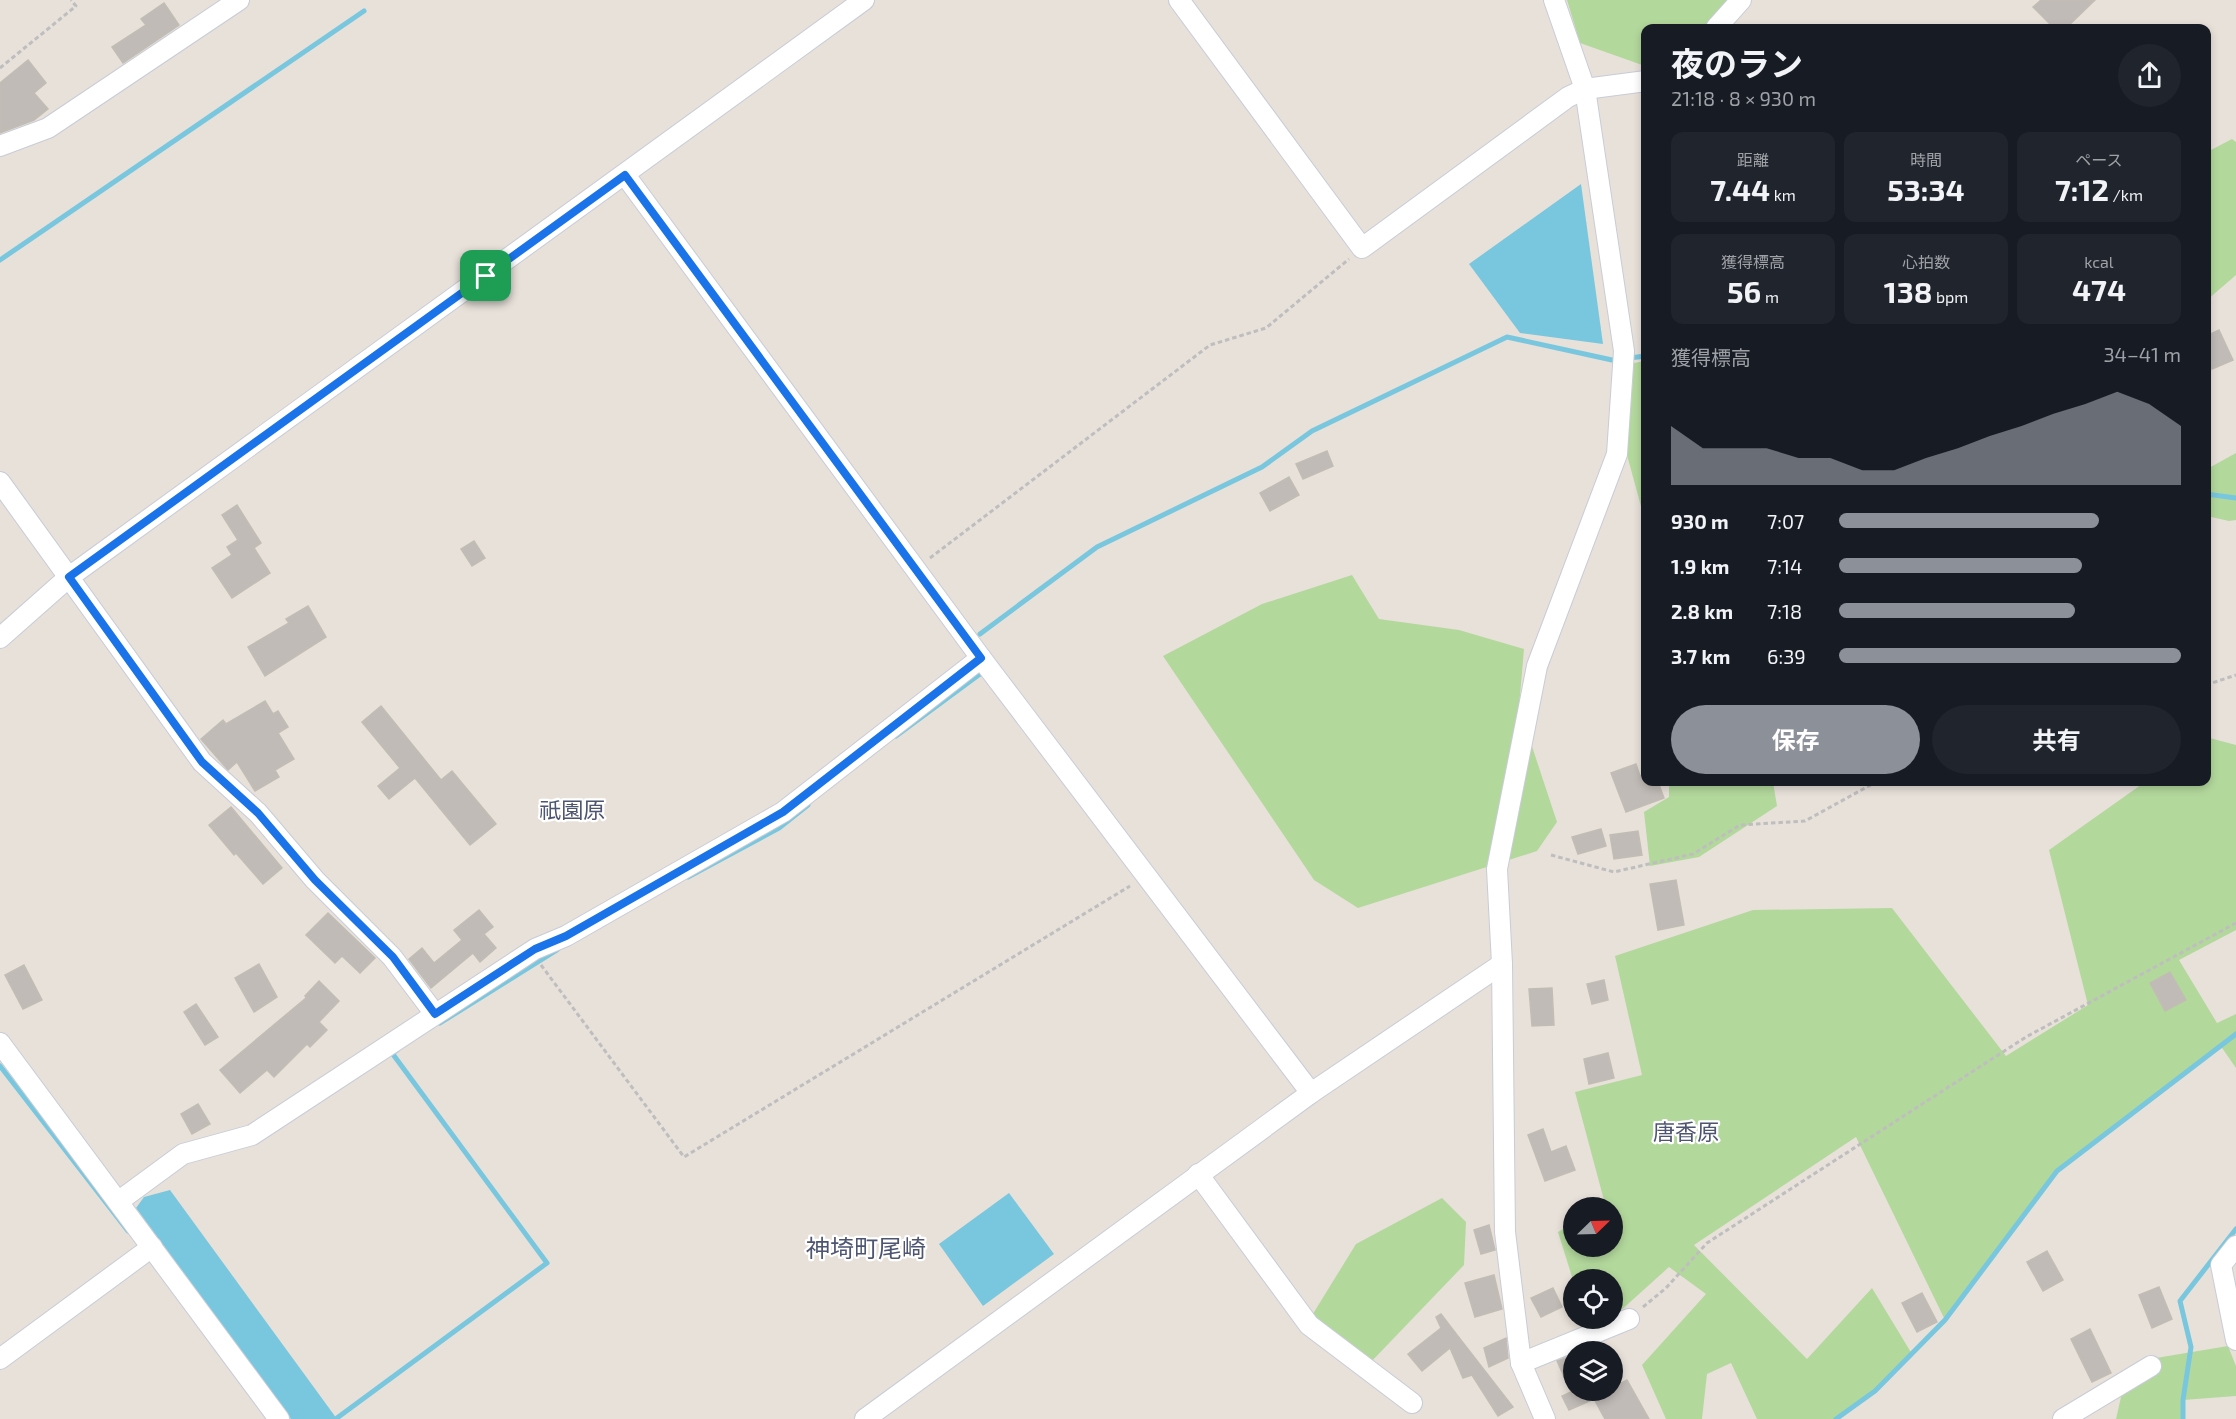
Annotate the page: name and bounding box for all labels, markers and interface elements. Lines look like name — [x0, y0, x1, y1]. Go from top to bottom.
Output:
text: 夜のラン — [1671, 43, 1803, 83]
button: share — [2118, 44, 2181, 107]
text: 21:18 · 8 × 930 m — [1671, 86, 1816, 110]
text: 距離 — [1737, 150, 1769, 169]
text: 時間 — [1910, 150, 1942, 169]
text: ペース — [2075, 150, 2123, 169]
text: 7.44 — [1710, 171, 1770, 207]
text: 53:34 — [1887, 171, 1965, 207]
text: 7:12 — [2055, 171, 2109, 207]
text: km — [1770, 185, 1796, 204]
text: /km — [2109, 185, 2143, 204]
pin — [460, 250, 511, 301]
text: 獲得標高 — [1721, 252, 1785, 271]
text: 心拍数 — [1902, 252, 1950, 271]
text: kcal — [2084, 252, 2114, 271]
icon: arrive — [469, 259, 502, 292]
text: 474 — [2072, 271, 2126, 307]
text: 56 — [1727, 273, 1761, 309]
text: 138 — [1884, 273, 1932, 309]
text: m — [1761, 287, 1779, 306]
text: bpm — [1932, 287, 1968, 306]
text: 34–41 m — [2104, 342, 2181, 366]
text: 獲得標高 — [1671, 345, 1751, 369]
text: 930 m — [1671, 509, 1729, 533]
text: 7:07 — [1767, 509, 1804, 533]
text: 1.9 km — [1671, 554, 1729, 578]
text: 7:14 — [1767, 554, 1802, 578]
text: 2.8 km — [1671, 599, 1733, 623]
text: 7:18 — [1767, 599, 1802, 623]
text: 3.7 km — [1671, 644, 1730, 668]
text: 6:39 — [1767, 644, 1806, 668]
button: 保存 — [1671, 705, 1920, 774]
button: 共有 — [1932, 705, 2181, 774]
district label: 祇園原 — [539, 796, 605, 822]
district label: 唐香原 — [1653, 1118, 1719, 1144]
north arrow — [1563, 1197, 1623, 1257]
map controls — [1563, 1197, 1623, 1401]
district label: 神埼町尾崎 — [806, 1233, 926, 1262]
button: locate — [1563, 1269, 1623, 1329]
button: layers — [1563, 1341, 1623, 1401]

